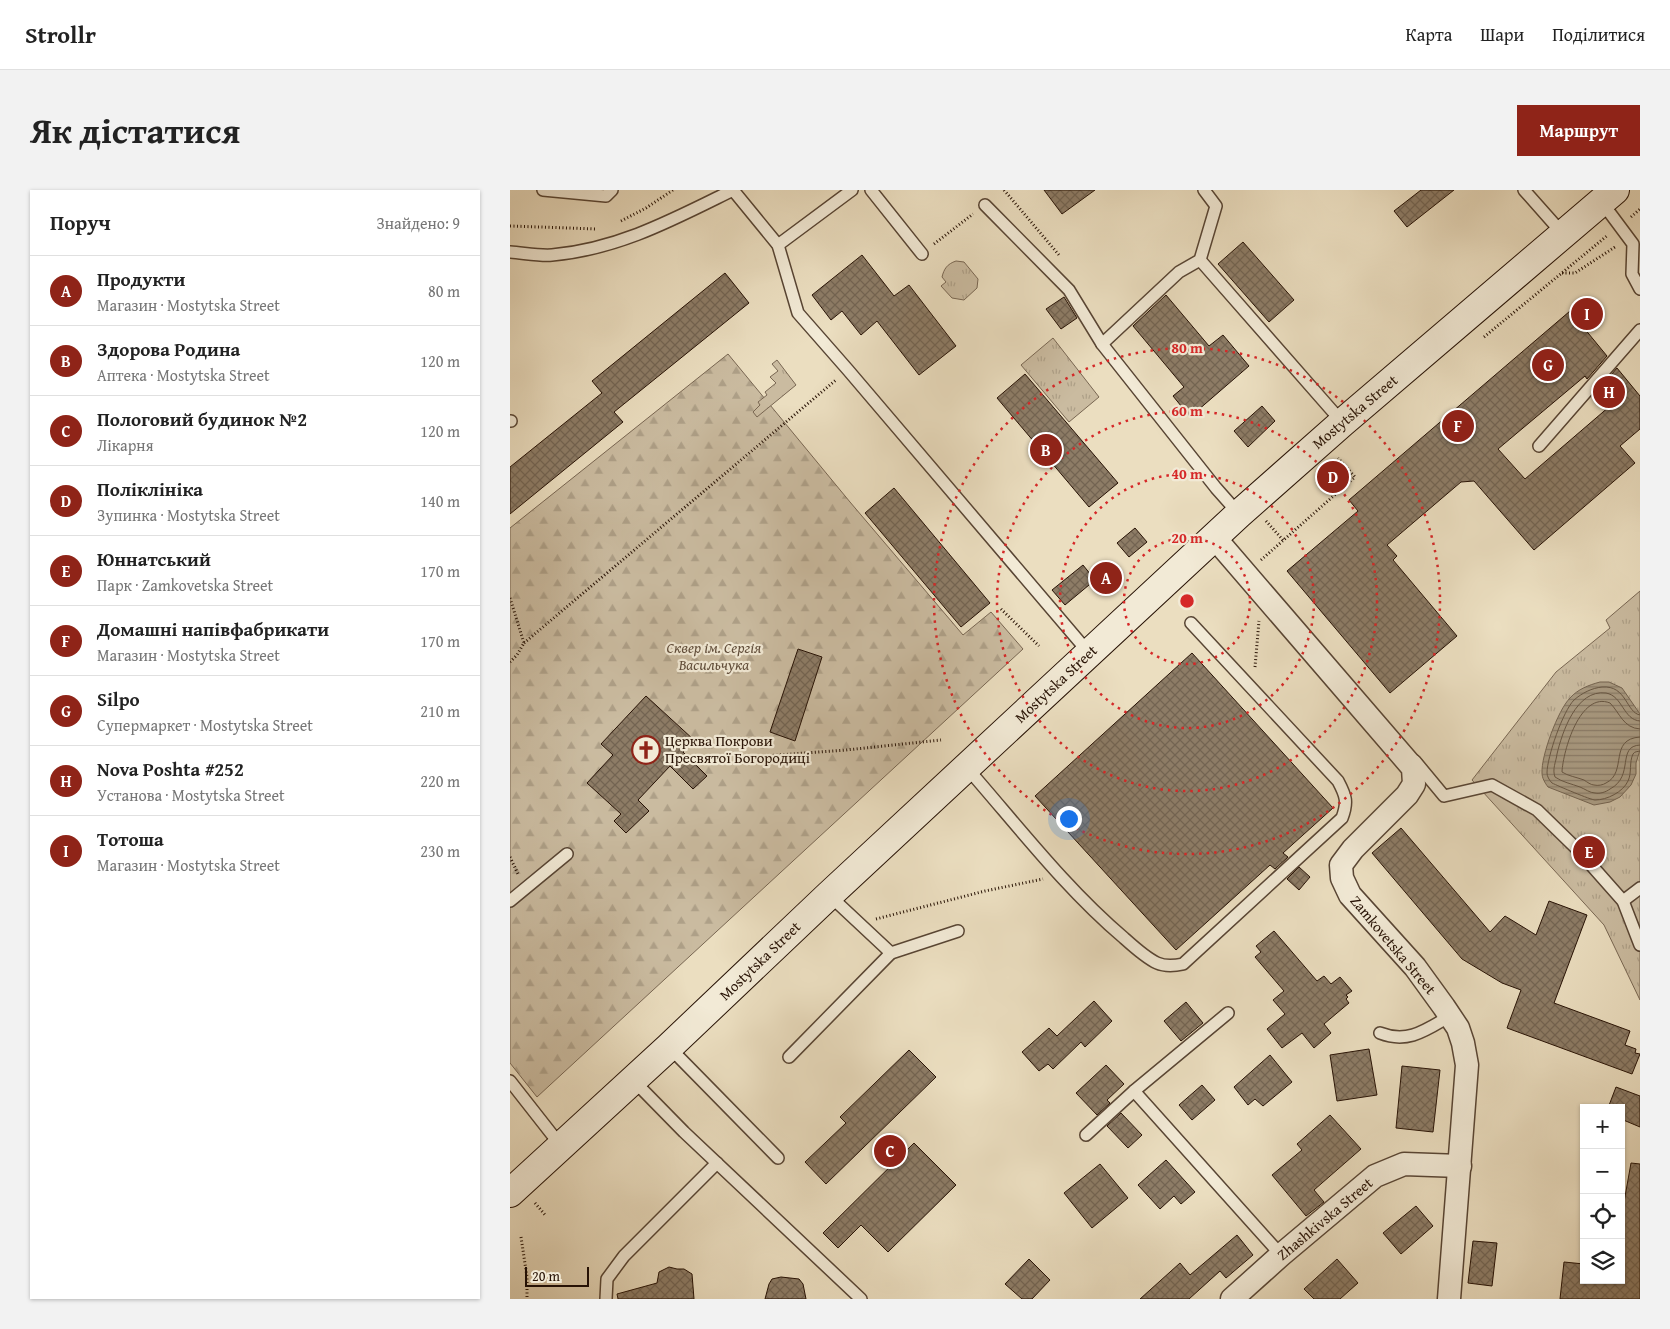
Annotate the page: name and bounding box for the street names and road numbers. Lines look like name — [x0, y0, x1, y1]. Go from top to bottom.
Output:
street label: Mostytska Street — [1307, 369, 1403, 454]
street label: Mostytska Street — [1010, 639, 1102, 727]
street label: Zamkovetska Street — [1346, 891, 1442, 999]
street label: Mostytska Street — [714, 916, 806, 1005]
street label: Zhashkivska Street — [1272, 1172, 1378, 1265]

